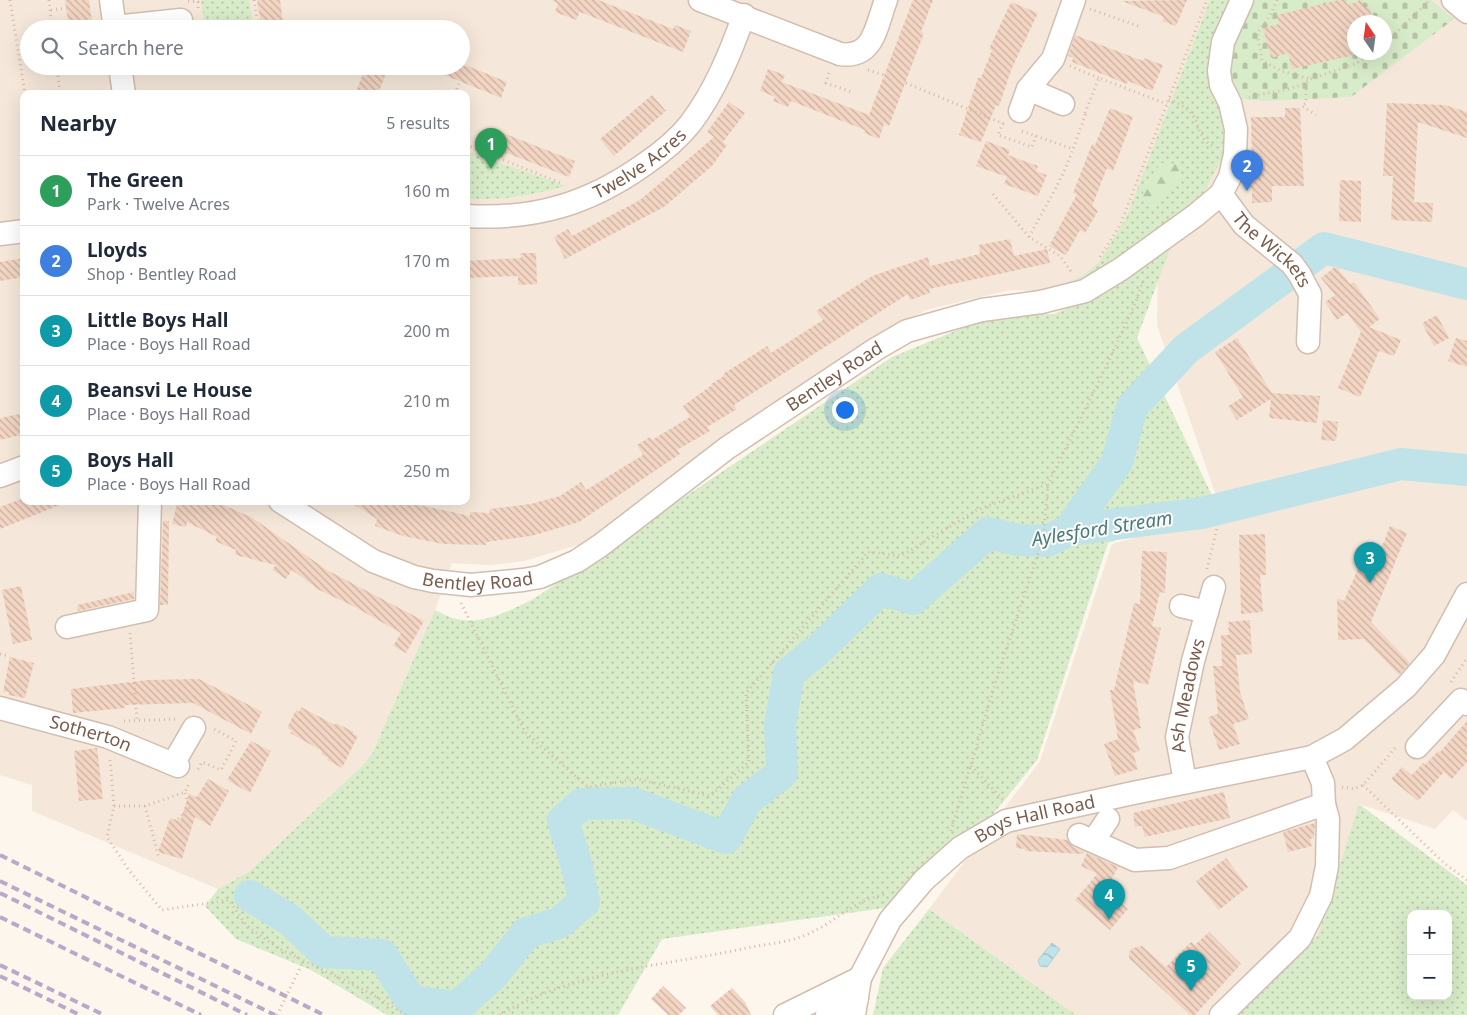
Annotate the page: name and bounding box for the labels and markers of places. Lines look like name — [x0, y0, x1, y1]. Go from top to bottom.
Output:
pin: 1 — [475, 128, 507, 169]
pin: 2 — [1231, 150, 1263, 191]
pin: 3 — [1354, 542, 1386, 583]
pin: 4 — [1093, 879, 1125, 920]
pin: 5 — [1175, 950, 1207, 991]

